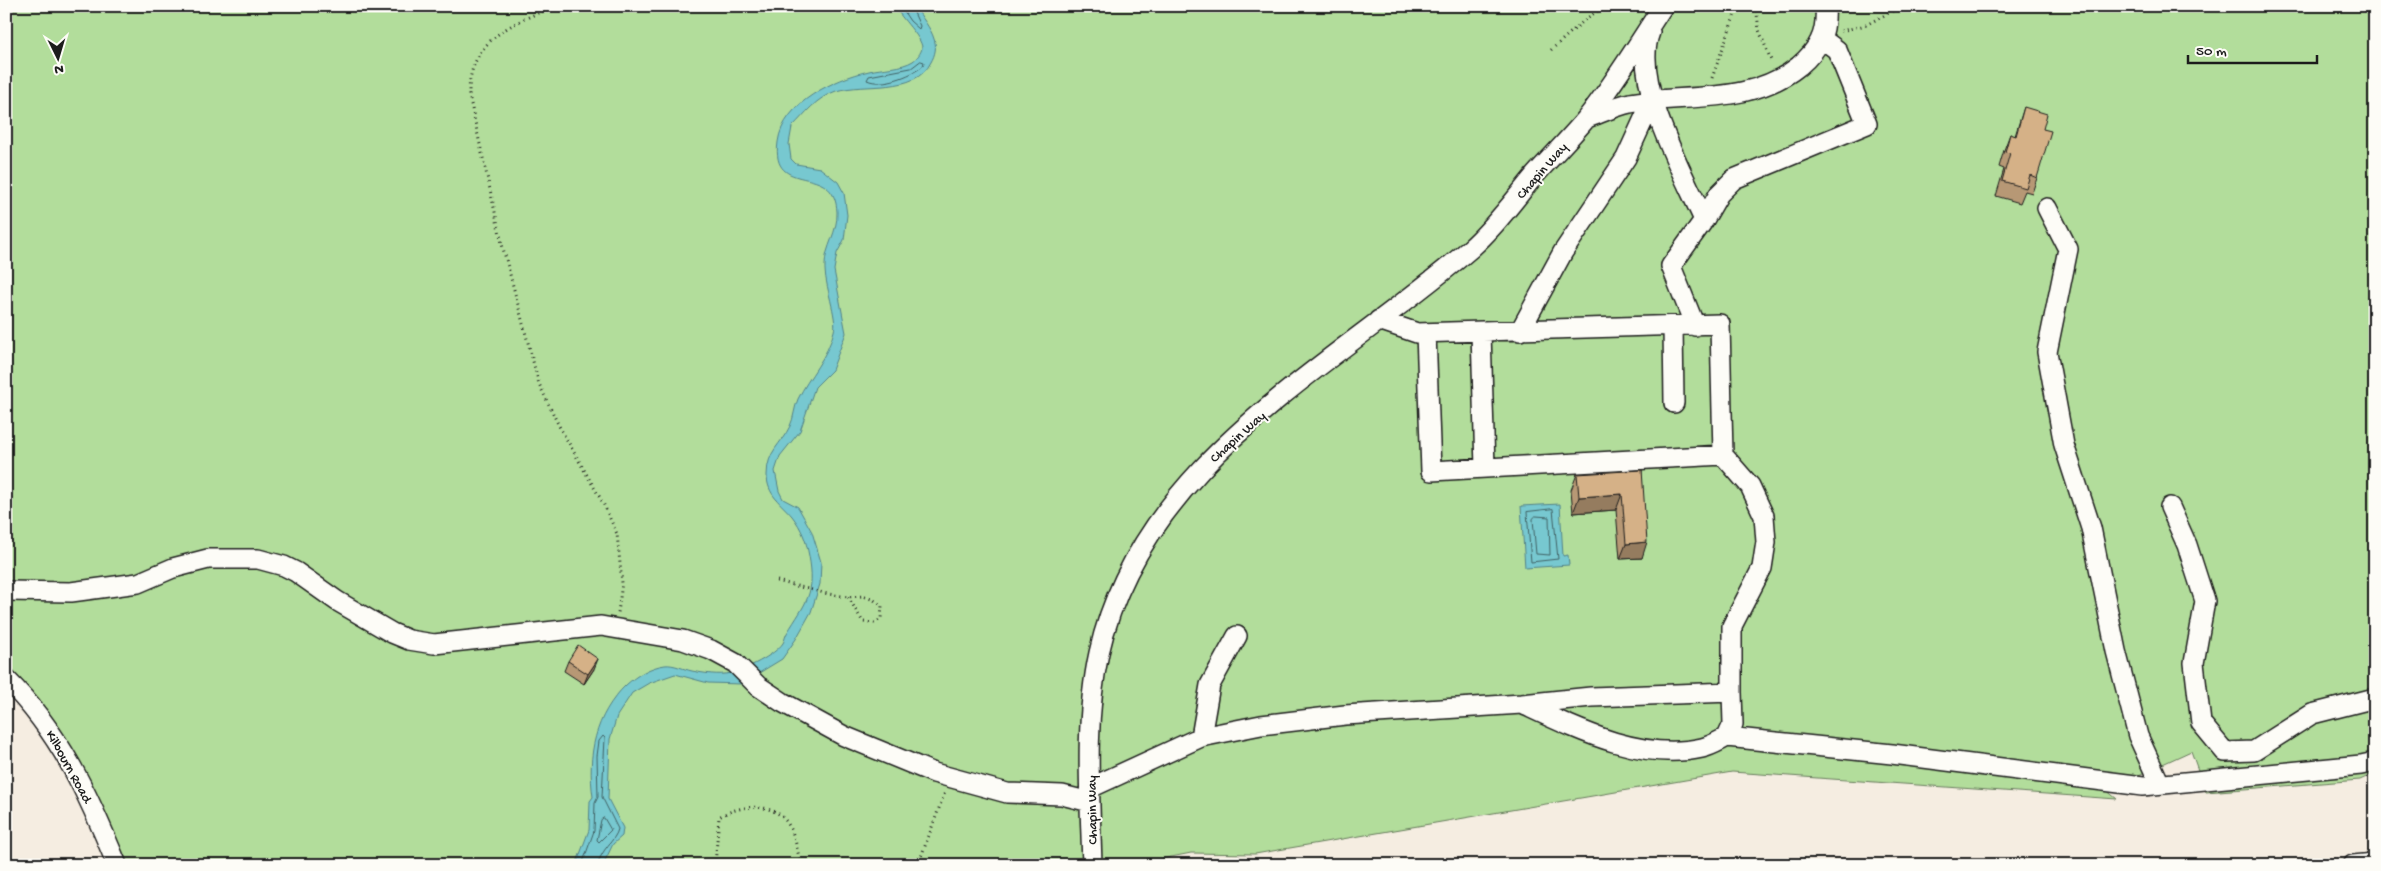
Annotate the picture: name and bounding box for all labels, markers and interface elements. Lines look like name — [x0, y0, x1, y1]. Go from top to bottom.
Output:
north arrow — [32, 32, 82, 82]
scale bar — [2188, 32, 2317, 64]
text: 50 m — [2196, 43, 2227, 61]
text: N — [54, 60, 64, 77]
street label: Chapin Way — [1514, 140, 1572, 203]
street label: Chapin Way — [1207, 408, 1270, 467]
street label: Kilbourn Road — [41, 728, 96, 808]
street label: Chapin Way — [1084, 775, 1103, 845]

